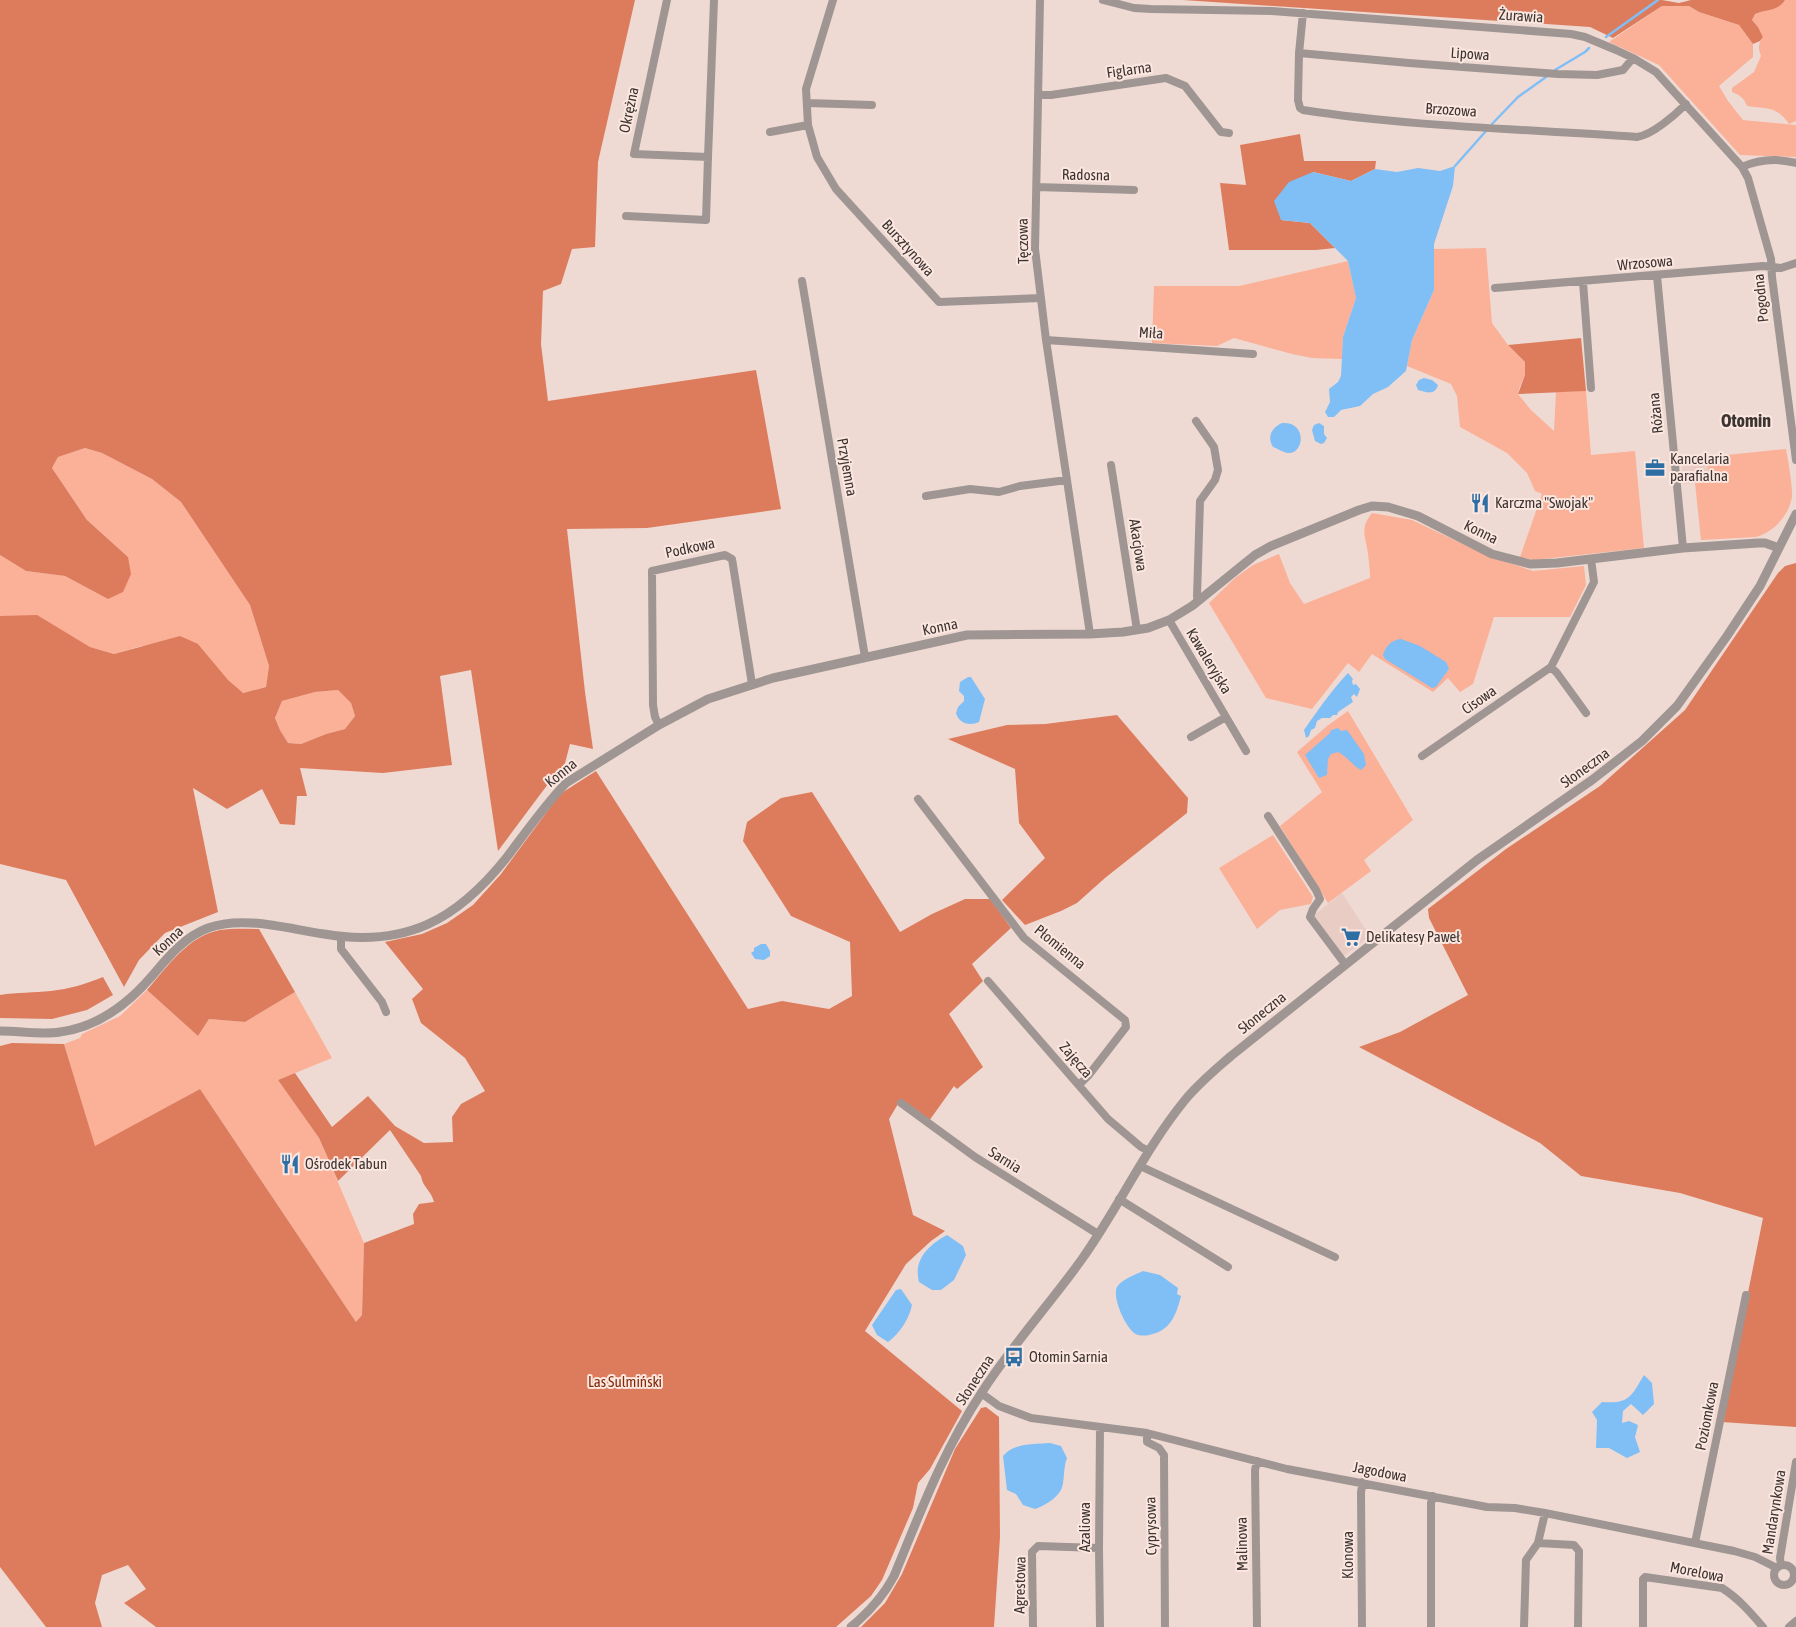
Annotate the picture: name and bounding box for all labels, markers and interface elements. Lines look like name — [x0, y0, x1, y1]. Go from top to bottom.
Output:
street label: Żurawia — [1498, 5, 1544, 26]
street label: Lipowa — [1450, 44, 1490, 63]
street label: Figlarna — [1105, 58, 1153, 81]
street label: Okrężna — [615, 85, 642, 134]
street label: Brzozowa — [1425, 99, 1477, 120]
street label: Radosna — [1062, 166, 1110, 183]
street label: Bursztynowa — [879, 216, 938, 279]
street label: Tęczowa — [1014, 218, 1031, 264]
street label: Wrzosowa — [1617, 252, 1673, 273]
street label: Pogodna — [1749, 273, 1772, 323]
street label: Miła — [1138, 323, 1164, 342]
street label: Różana — [1645, 392, 1666, 434]
district label: Otomin — [1721, 410, 1771, 431]
street label: Przyjemna — [834, 437, 861, 497]
place label: Kancelaria parafialna — [1670, 450, 1729, 484]
office icon: Kancelaria parafialna — [1644, 457, 1666, 479]
restaurant icon: Karczma "Swojak" — [1469, 492, 1491, 514]
place label: Karczma "Swojak" — [1495, 494, 1593, 511]
street label: Konna — [1461, 516, 1501, 547]
street label: Akacjowa — [1126, 518, 1151, 572]
street label: Podkowa — [664, 534, 716, 561]
street label: Konna — [921, 614, 959, 639]
street label: Kawaleryjska — [1183, 625, 1236, 697]
street label: Cisowa — [1458, 682, 1499, 718]
street label: Słoneczna — [1557, 744, 1613, 791]
street label: Konna — [541, 755, 580, 790]
street label: Płomienna — [1031, 921, 1089, 972]
street label: Konna — [149, 922, 186, 959]
supermarket icon: Delikatesy Paweł — [1340, 926, 1362, 948]
place label: Delikatesy Paweł — [1366, 928, 1460, 945]
street label: Słoneczna — [1234, 988, 1289, 1037]
street label: Zajęcza — [1056, 1038, 1097, 1081]
street label: Sarnia — [986, 1143, 1025, 1176]
restaurant icon: Ośrodek Tabun — [279, 1153, 301, 1175]
place label: Ośrodek Tabun — [305, 1155, 387, 1172]
bus stop icon: Otomin Sarnia — [1003, 1346, 1025, 1368]
place label: Otomin Sarnia — [1029, 1348, 1108, 1365]
street label: Słoneczna — [952, 1351, 997, 1408]
park label: Las Sulmiński — [588, 1373, 662, 1390]
street label: Poziomkowa — [1692, 1380, 1722, 1452]
street label: Jagodowa — [1352, 1458, 1409, 1485]
street label: Mandarynkowa — [1758, 1468, 1789, 1555]
street label: Cyprysowa — [1141, 1497, 1160, 1555]
street label: Azaliowa — [1076, 1502, 1093, 1552]
street label: Malinowa — [1233, 1517, 1250, 1571]
street label: Klonowa — [1339, 1531, 1356, 1579]
street label: Agrestowa — [1011, 1556, 1028, 1614]
street label: Morelowa — [1669, 1558, 1726, 1585]

